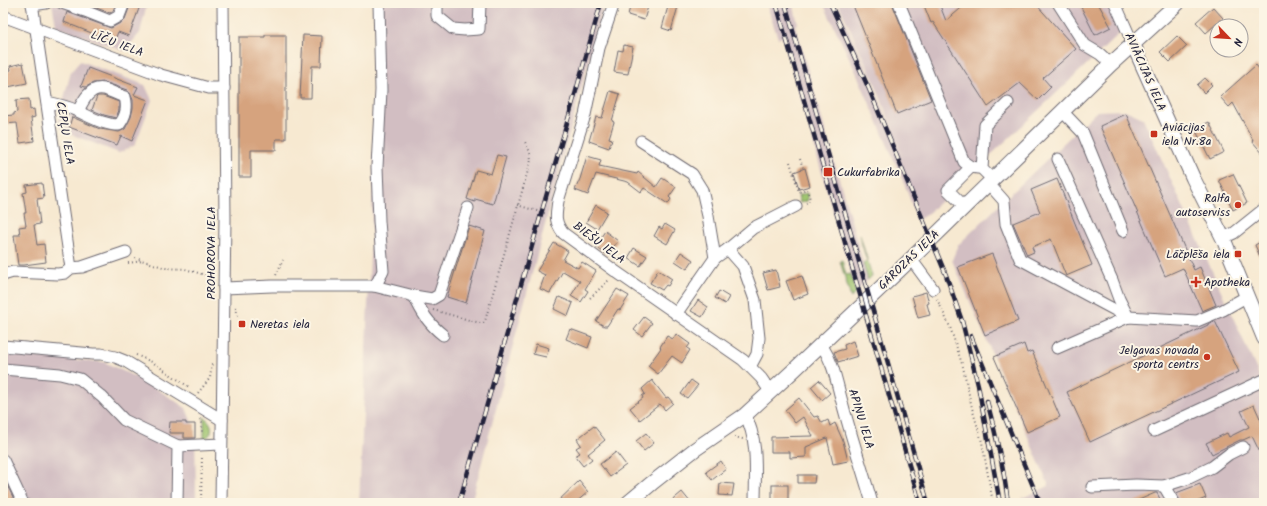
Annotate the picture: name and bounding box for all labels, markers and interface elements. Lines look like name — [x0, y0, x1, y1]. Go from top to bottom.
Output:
north arrow — [1209, 18, 1249, 58]
street label: LĪČU IELA — [88, 26, 146, 62]
street label: AVIĀCIJAS IELA — [1119, 30, 1171, 114]
text: N — [1228, 35, 1247, 49]
street label: CEPĻU IELA — [51, 100, 79, 166]
place label: Aviācijas iela Nr.8a — [1162, 118, 1212, 151]
marker: Aviācijas iela Nr.8a — [1149, 129, 1159, 139]
place label: Cukurfabrika — [837, 163, 900, 182]
marker: Cukurfabrika — [822, 166, 834, 178]
place label: Ralfa autoserviss — [1176, 189, 1230, 222]
marker: Ralfa autoserviss — [1233, 200, 1243, 210]
street label: PROHOROVA IELA — [202, 206, 221, 300]
street label: BIEŠU IELA — [569, 217, 629, 269]
street label: GAROZAS IELA — [874, 226, 944, 294]
place label: Lāčplēša iela — [1166, 245, 1230, 264]
marker: Lāčplēša iela — [1233, 249, 1243, 259]
place label: Apotheka — [1204, 273, 1251, 292]
marker: Apotheka — [1191, 277, 1201, 287]
place label: Neretas iela — [250, 315, 310, 334]
marker: Neretas iela — [237, 319, 247, 329]
place label: Jelgavas novada sporta centrs — [1119, 341, 1199, 374]
marker: Jelgavas novada sporta centrs — [1202, 352, 1212, 362]
street label: APIŅU IELA — [843, 386, 879, 452]

